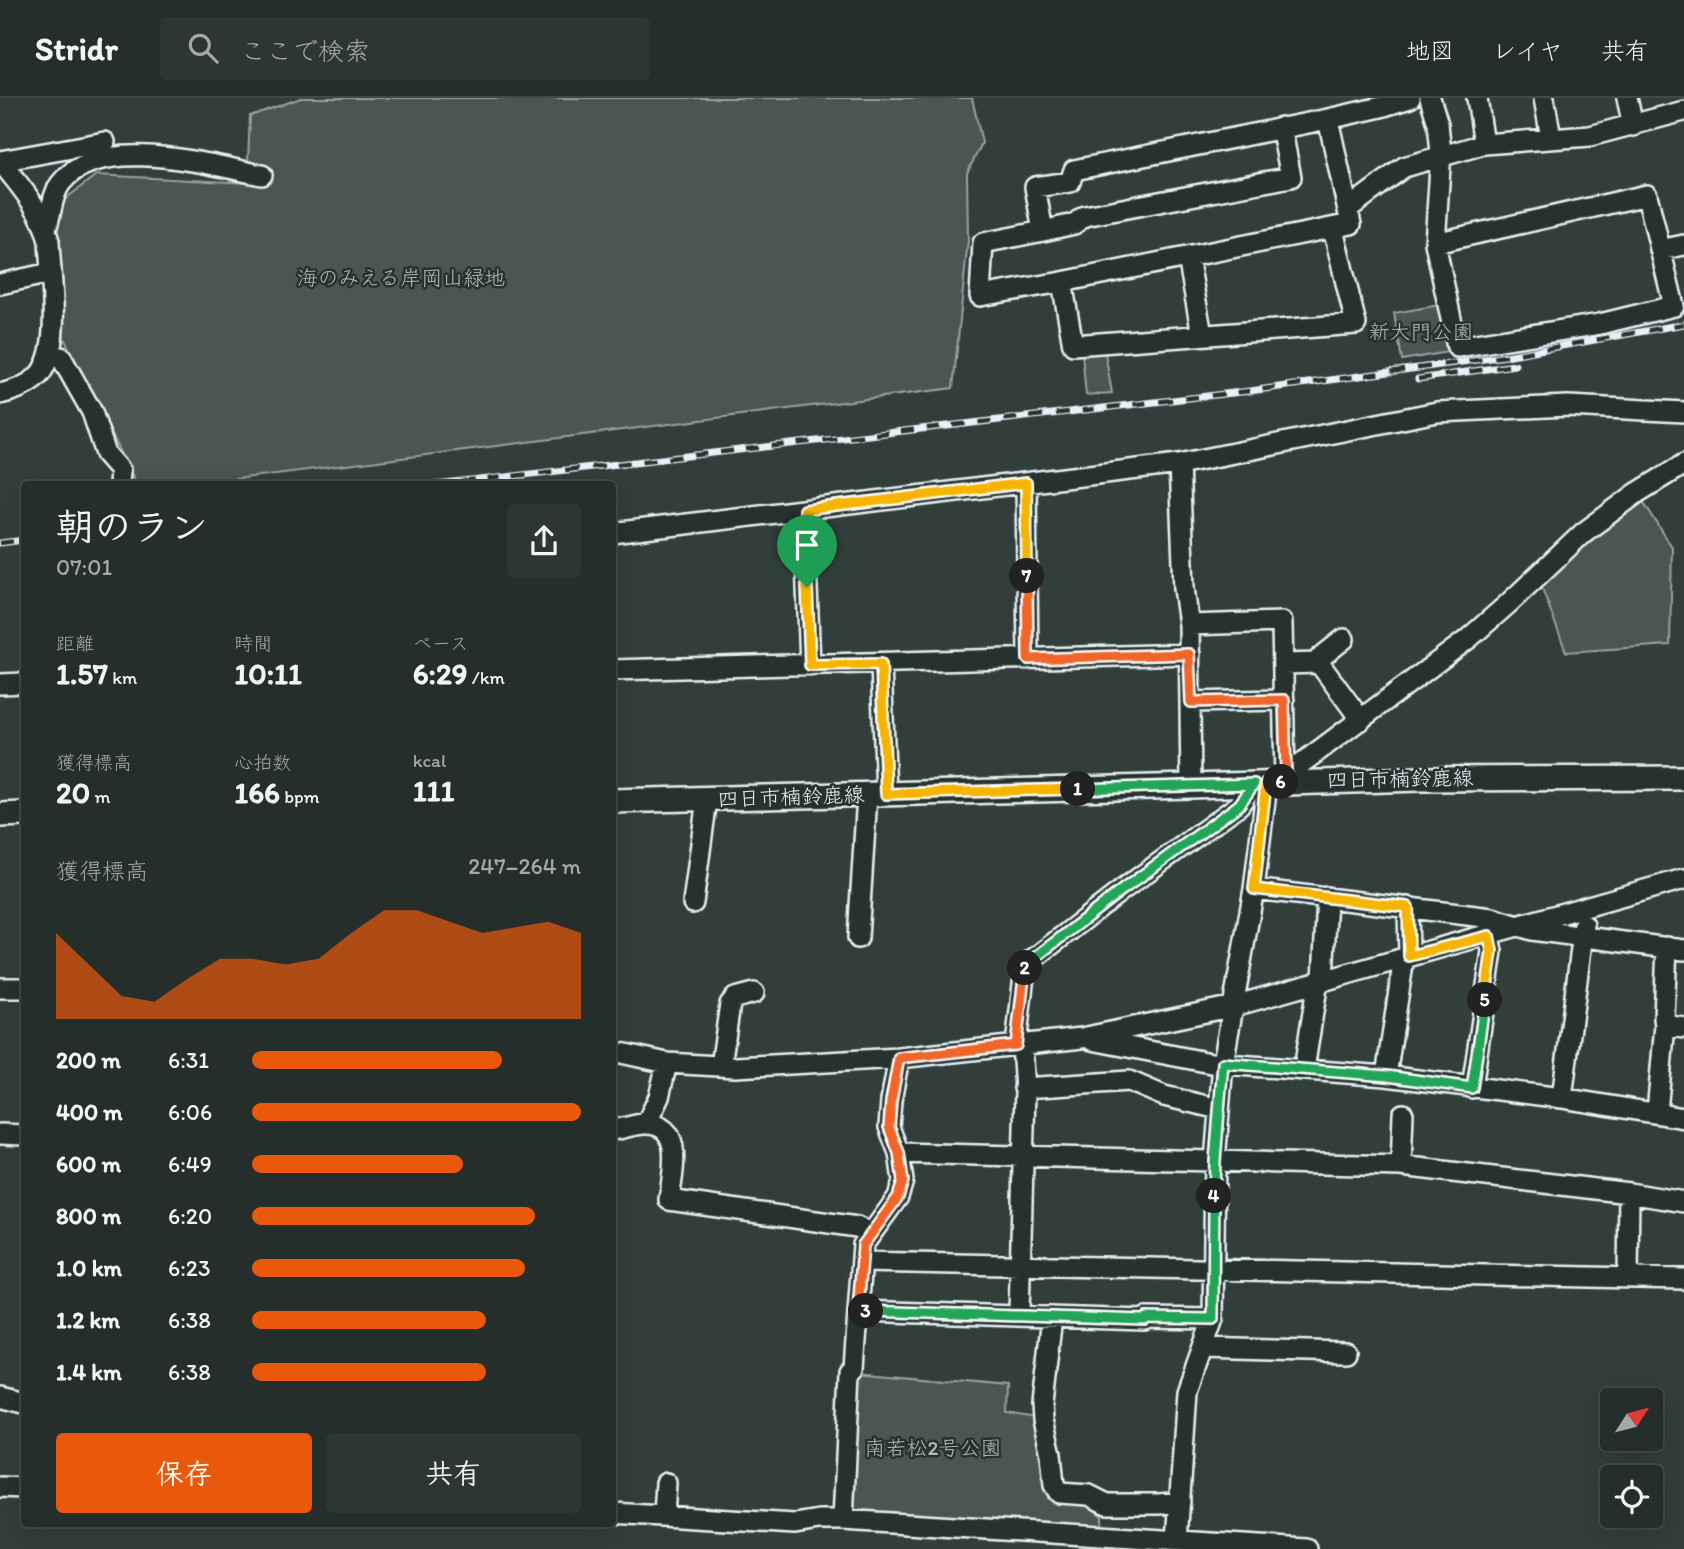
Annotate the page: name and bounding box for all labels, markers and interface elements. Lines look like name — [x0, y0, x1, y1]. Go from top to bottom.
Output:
search box — [160, 17, 650, 80]
text: Stridr — [35, 29, 118, 68]
icon: search — [184, 29, 222, 67]
text: ここで検索 — [240, 35, 370, 67]
text: 地図 — [1406, 36, 1454, 65]
text: レイヤ — [1492, 36, 1563, 65]
text: 共有 — [1601, 36, 1649, 65]
park label: 海のみえる岸岡山緑地 — [297, 265, 505, 290]
park label: 新大門公園 — [1369, 319, 1474, 344]
text: 朝のラン — [56, 504, 208, 550]
button: share — [507, 504, 581, 578]
pin — [777, 515, 837, 587]
icon: arrive — [788, 526, 826, 564]
text: 07:01 — [56, 553, 112, 581]
pin: 7 — [1010, 559, 1044, 594]
text: 7 — [1022, 564, 1031, 587]
text: 距離 — [56, 632, 94, 655]
text: 時間 — [234, 632, 272, 655]
text: ペース — [413, 632, 469, 655]
text: 1.57 — [56, 655, 108, 692]
text: 10:11 — [234, 655, 302, 692]
text: 6:29 — [413, 655, 467, 692]
text: km — [108, 666, 137, 689]
text: /km — [467, 666, 505, 689]
text: kcal — [413, 749, 446, 772]
text: 獲得標高 — [56, 751, 132, 774]
text: 心拍数 — [234, 751, 291, 774]
pin: 6 — [1264, 764, 1298, 800]
street label: 四日市楠鈴鹿線 — [1326, 765, 1474, 792]
text: 6 — [1275, 770, 1286, 793]
text: 111 — [413, 772, 454, 809]
pin: 1 — [1060, 772, 1096, 806]
text: 20 — [56, 774, 90, 811]
text: 166 — [234, 774, 280, 811]
text: 1 — [1073, 777, 1082, 800]
street label: 四日市楠鈴鹿線 — [717, 781, 865, 812]
text: m — [90, 785, 111, 808]
text: bpm — [280, 785, 320, 808]
text: 247–264 m — [468, 852, 581, 880]
text: 獲得標高 — [56, 857, 148, 885]
pin: 2 — [1007, 950, 1042, 986]
text: 2 — [1020, 956, 1030, 979]
pin: 5 — [1468, 982, 1502, 1018]
text: 5 — [1480, 988, 1489, 1011]
text: 200 m — [56, 1046, 121, 1074]
text: 6:31 — [168, 1046, 209, 1074]
text: 400 m — [56, 1098, 123, 1126]
text: 6:06 — [168, 1098, 212, 1126]
text: 600 m — [56, 1150, 121, 1178]
text: 6:49 — [168, 1150, 212, 1178]
pin: 4 — [1196, 1178, 1232, 1214]
text: 4 — [1208, 1184, 1219, 1207]
text: 800 m — [56, 1202, 121, 1230]
text: 6:20 — [168, 1202, 212, 1230]
text: 1.0 km — [56, 1254, 122, 1282]
text: 6:23 — [168, 1254, 210, 1282]
pin: 3 — [848, 1294, 884, 1328]
text: 3 — [860, 1299, 871, 1322]
text: 1.2 km — [56, 1306, 120, 1334]
text: 6:38 — [168, 1306, 211, 1334]
text: 1.4 km — [56, 1358, 122, 1386]
text: 6:38 — [168, 1358, 211, 1386]
north arrow — [1600, 1388, 1662, 1451]
map controls — [1600, 1388, 1663, 1528]
button: 保存 — [56, 1433, 312, 1513]
button: 共有 — [326, 1433, 581, 1513]
park label: 南若松2号公園 — [864, 1435, 1002, 1460]
button: locate — [1600, 1465, 1663, 1528]

